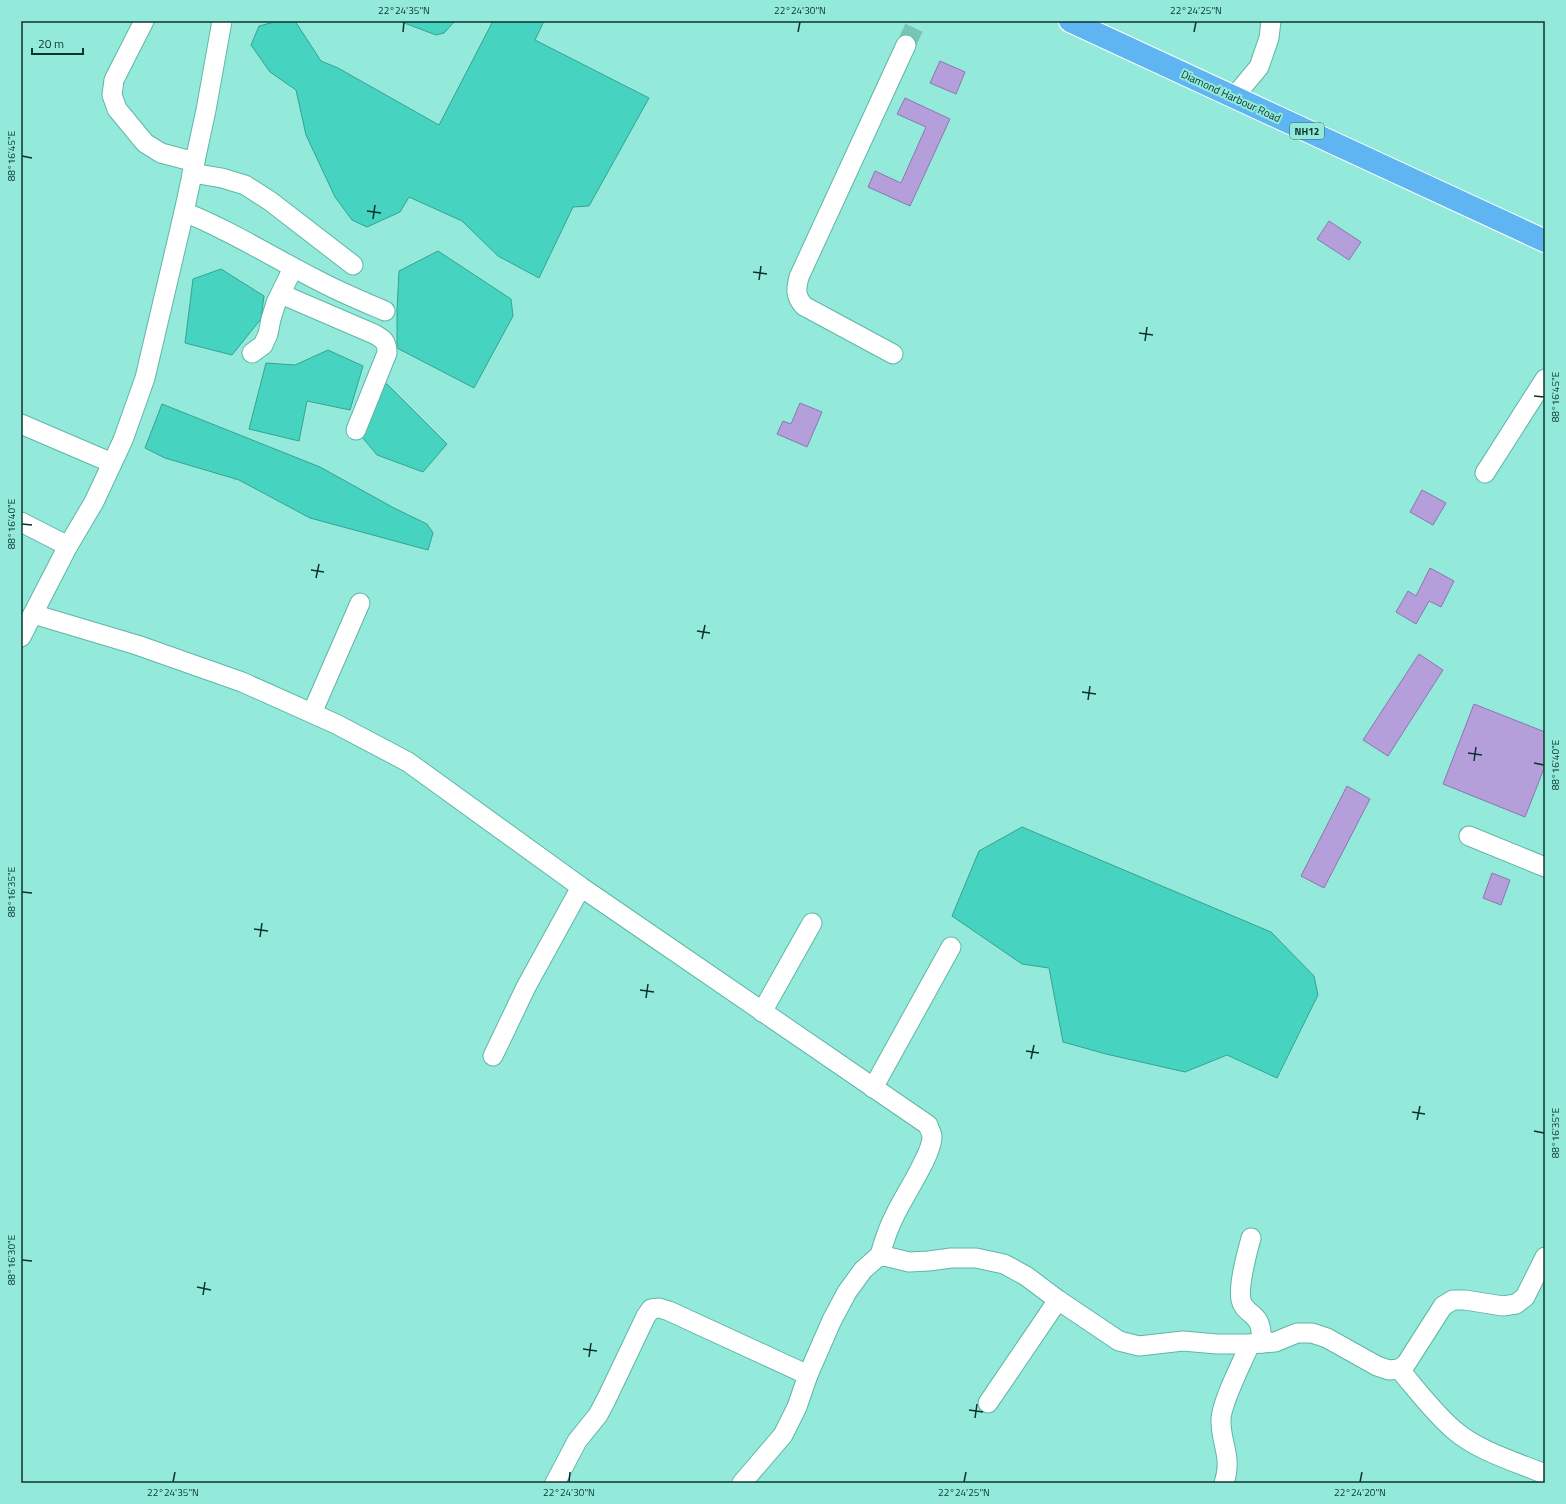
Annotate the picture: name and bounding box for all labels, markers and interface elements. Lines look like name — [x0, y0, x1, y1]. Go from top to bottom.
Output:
text: 22°24'35"N — [378, 3, 430, 18]
text: 22°24'30"N — [774, 3, 826, 18]
text: 22°24'25"N — [1170, 3, 1222, 18]
scale bar — [32, 30, 83, 56]
text: 20 m — [38, 34, 64, 53]
street label: Diamond Harbour Road — [1179, 66, 1284, 126]
road number: NH12 — [1290, 123, 1324, 139]
text: 88°16'45"E — [4, 130, 19, 181]
text: 88°16'45"E — [1548, 371, 1563, 422]
text: 88°16'40"E — [4, 498, 19, 549]
text: 88°16'40"E — [1548, 739, 1563, 790]
text: 88°16'35"E — [4, 866, 19, 917]
text: 88°16'35"E — [1548, 1107, 1563, 1158]
text: 88°16'30"E — [4, 1234, 19, 1285]
text: 22°24'35"N — [147, 1485, 199, 1500]
text: 22°24'30"N — [543, 1485, 595, 1500]
text: 22°24'25"N — [938, 1485, 990, 1500]
text: 22°24'20"N — [1334, 1485, 1386, 1500]

